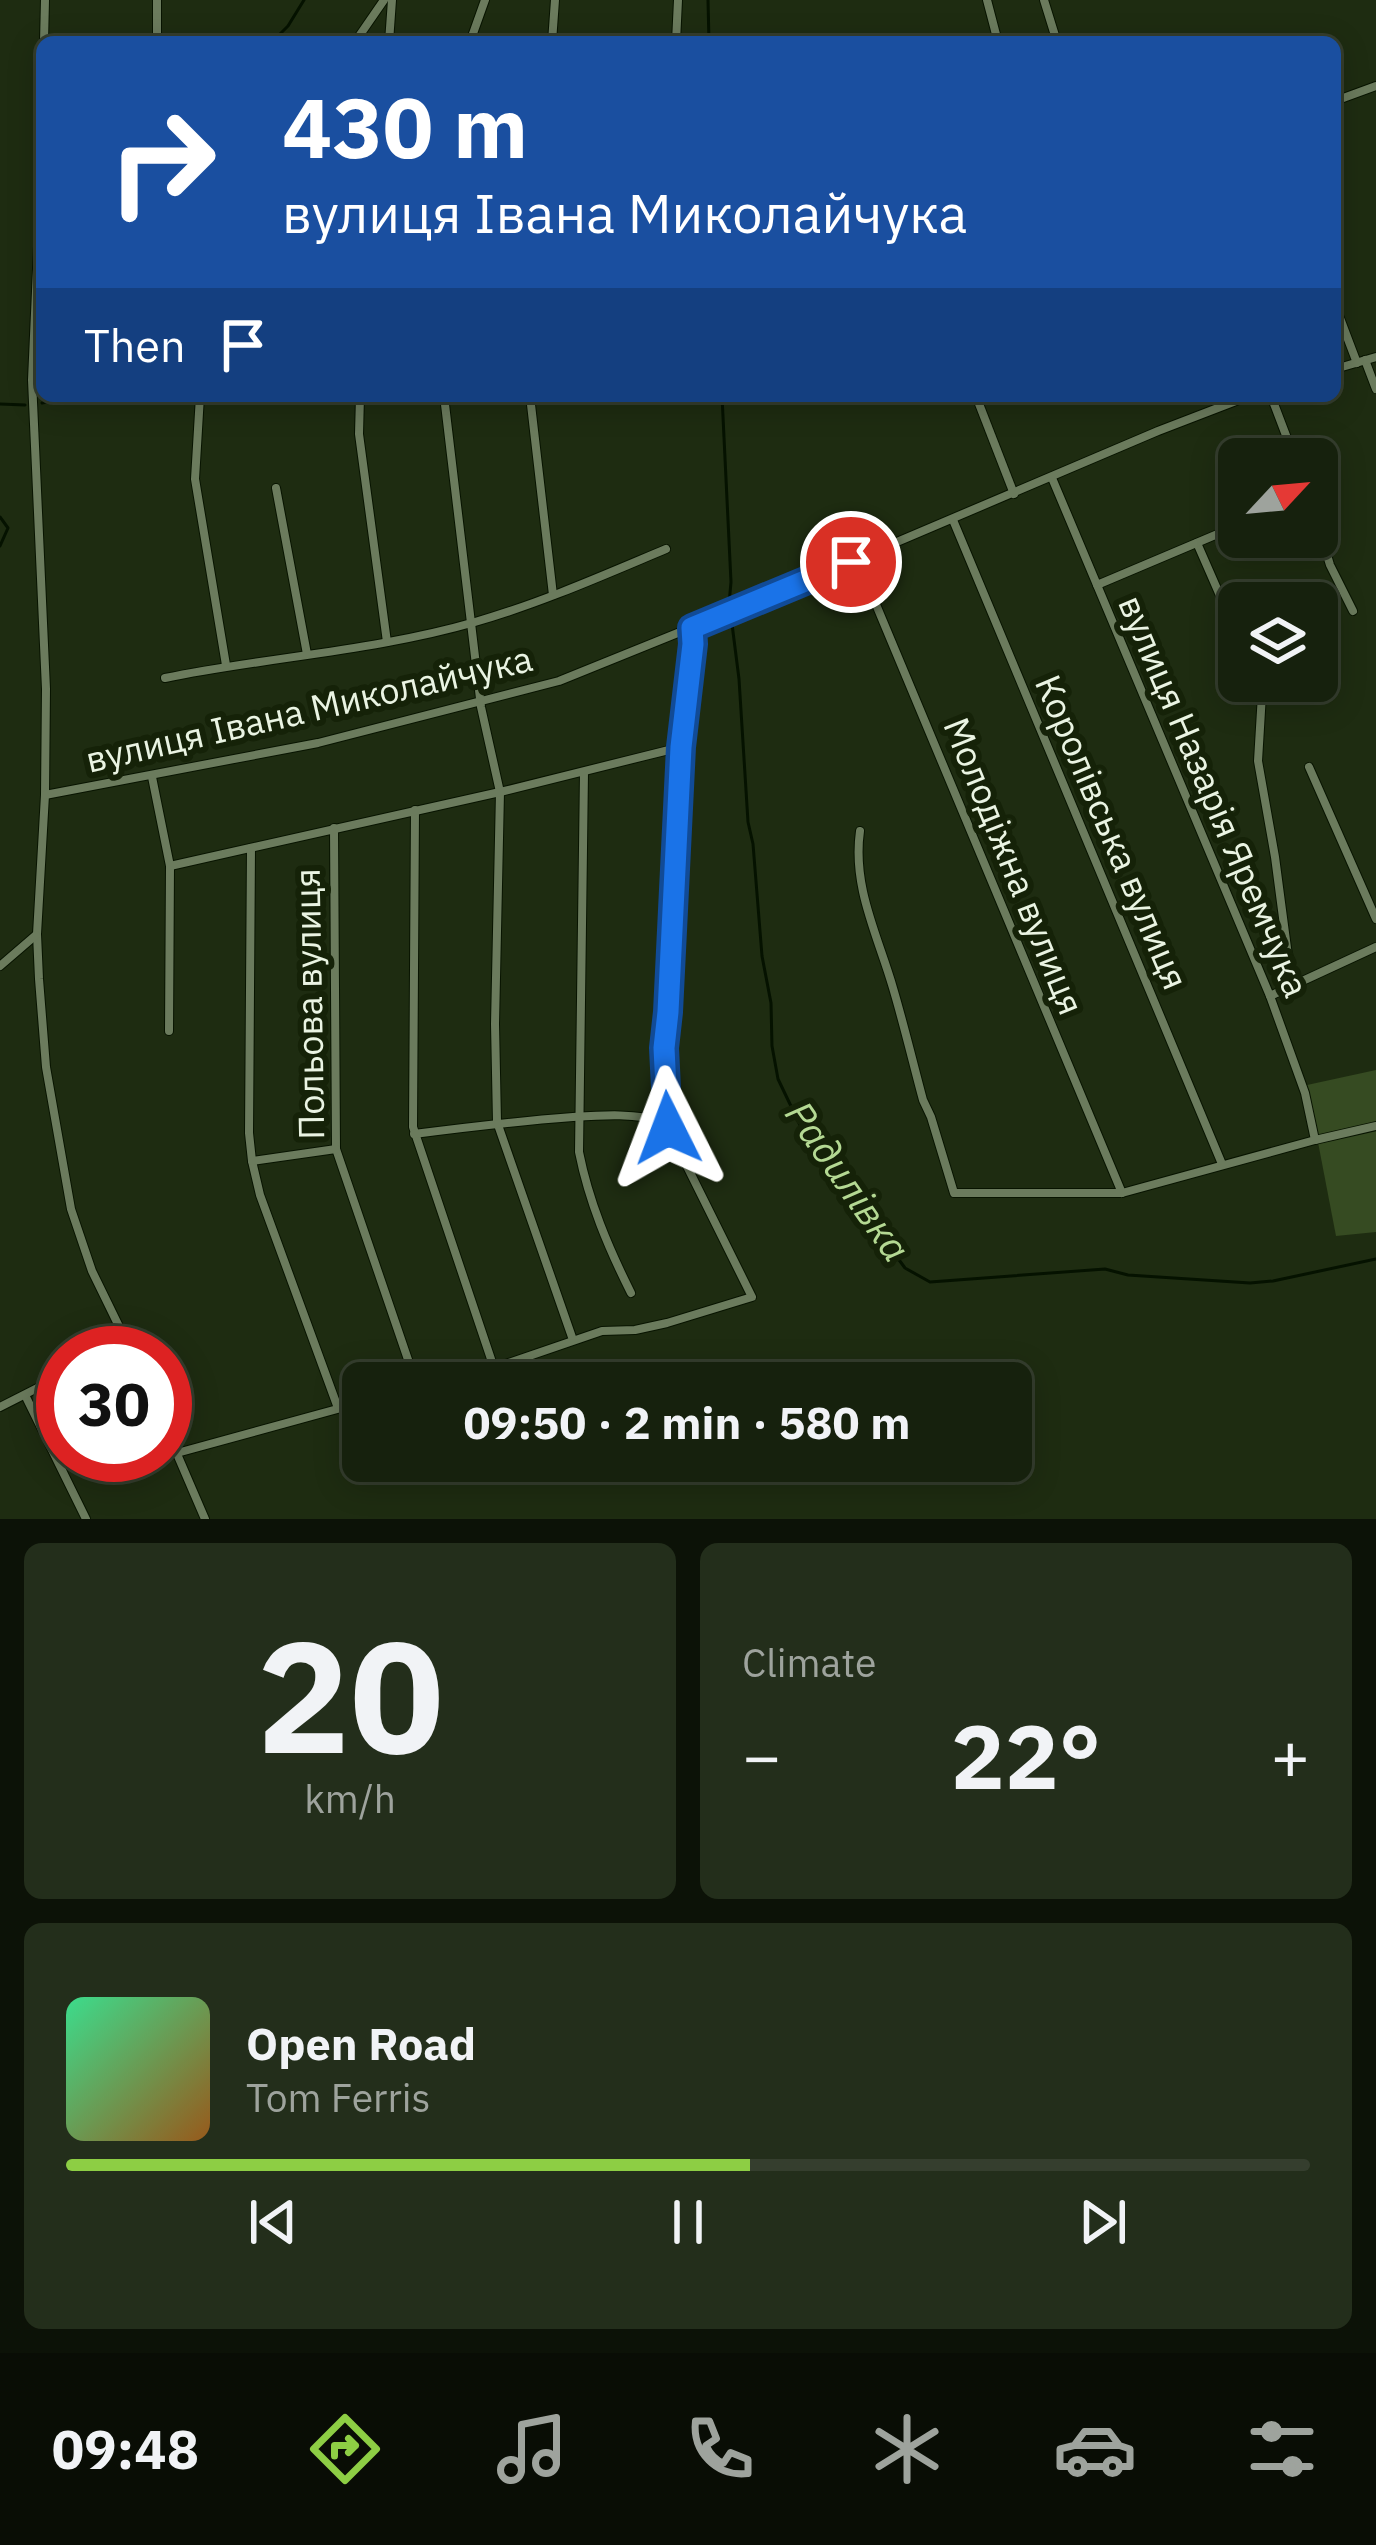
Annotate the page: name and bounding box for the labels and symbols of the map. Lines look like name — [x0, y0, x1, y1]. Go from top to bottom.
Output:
north arrow — [1218, 438, 1338, 558]
pin — [800, 511, 902, 613]
street label: вулиця Назарія Яремчука — [1108, 588, 1321, 1004]
street label: вулиця Івана Миколайчука — [81, 634, 537, 783]
street label: Королівська вулиця — [1025, 668, 1200, 996]
street label: Молодіжна вулиця — [933, 710, 1096, 1021]
street label: Польова вулиця — [283, 868, 334, 1140]
position arrow — [605, 1065, 731, 1191]
water label: Радилівка — [775, 1090, 922, 1271]
speed limit sign: 30 — [36, 1326, 192, 1482]

